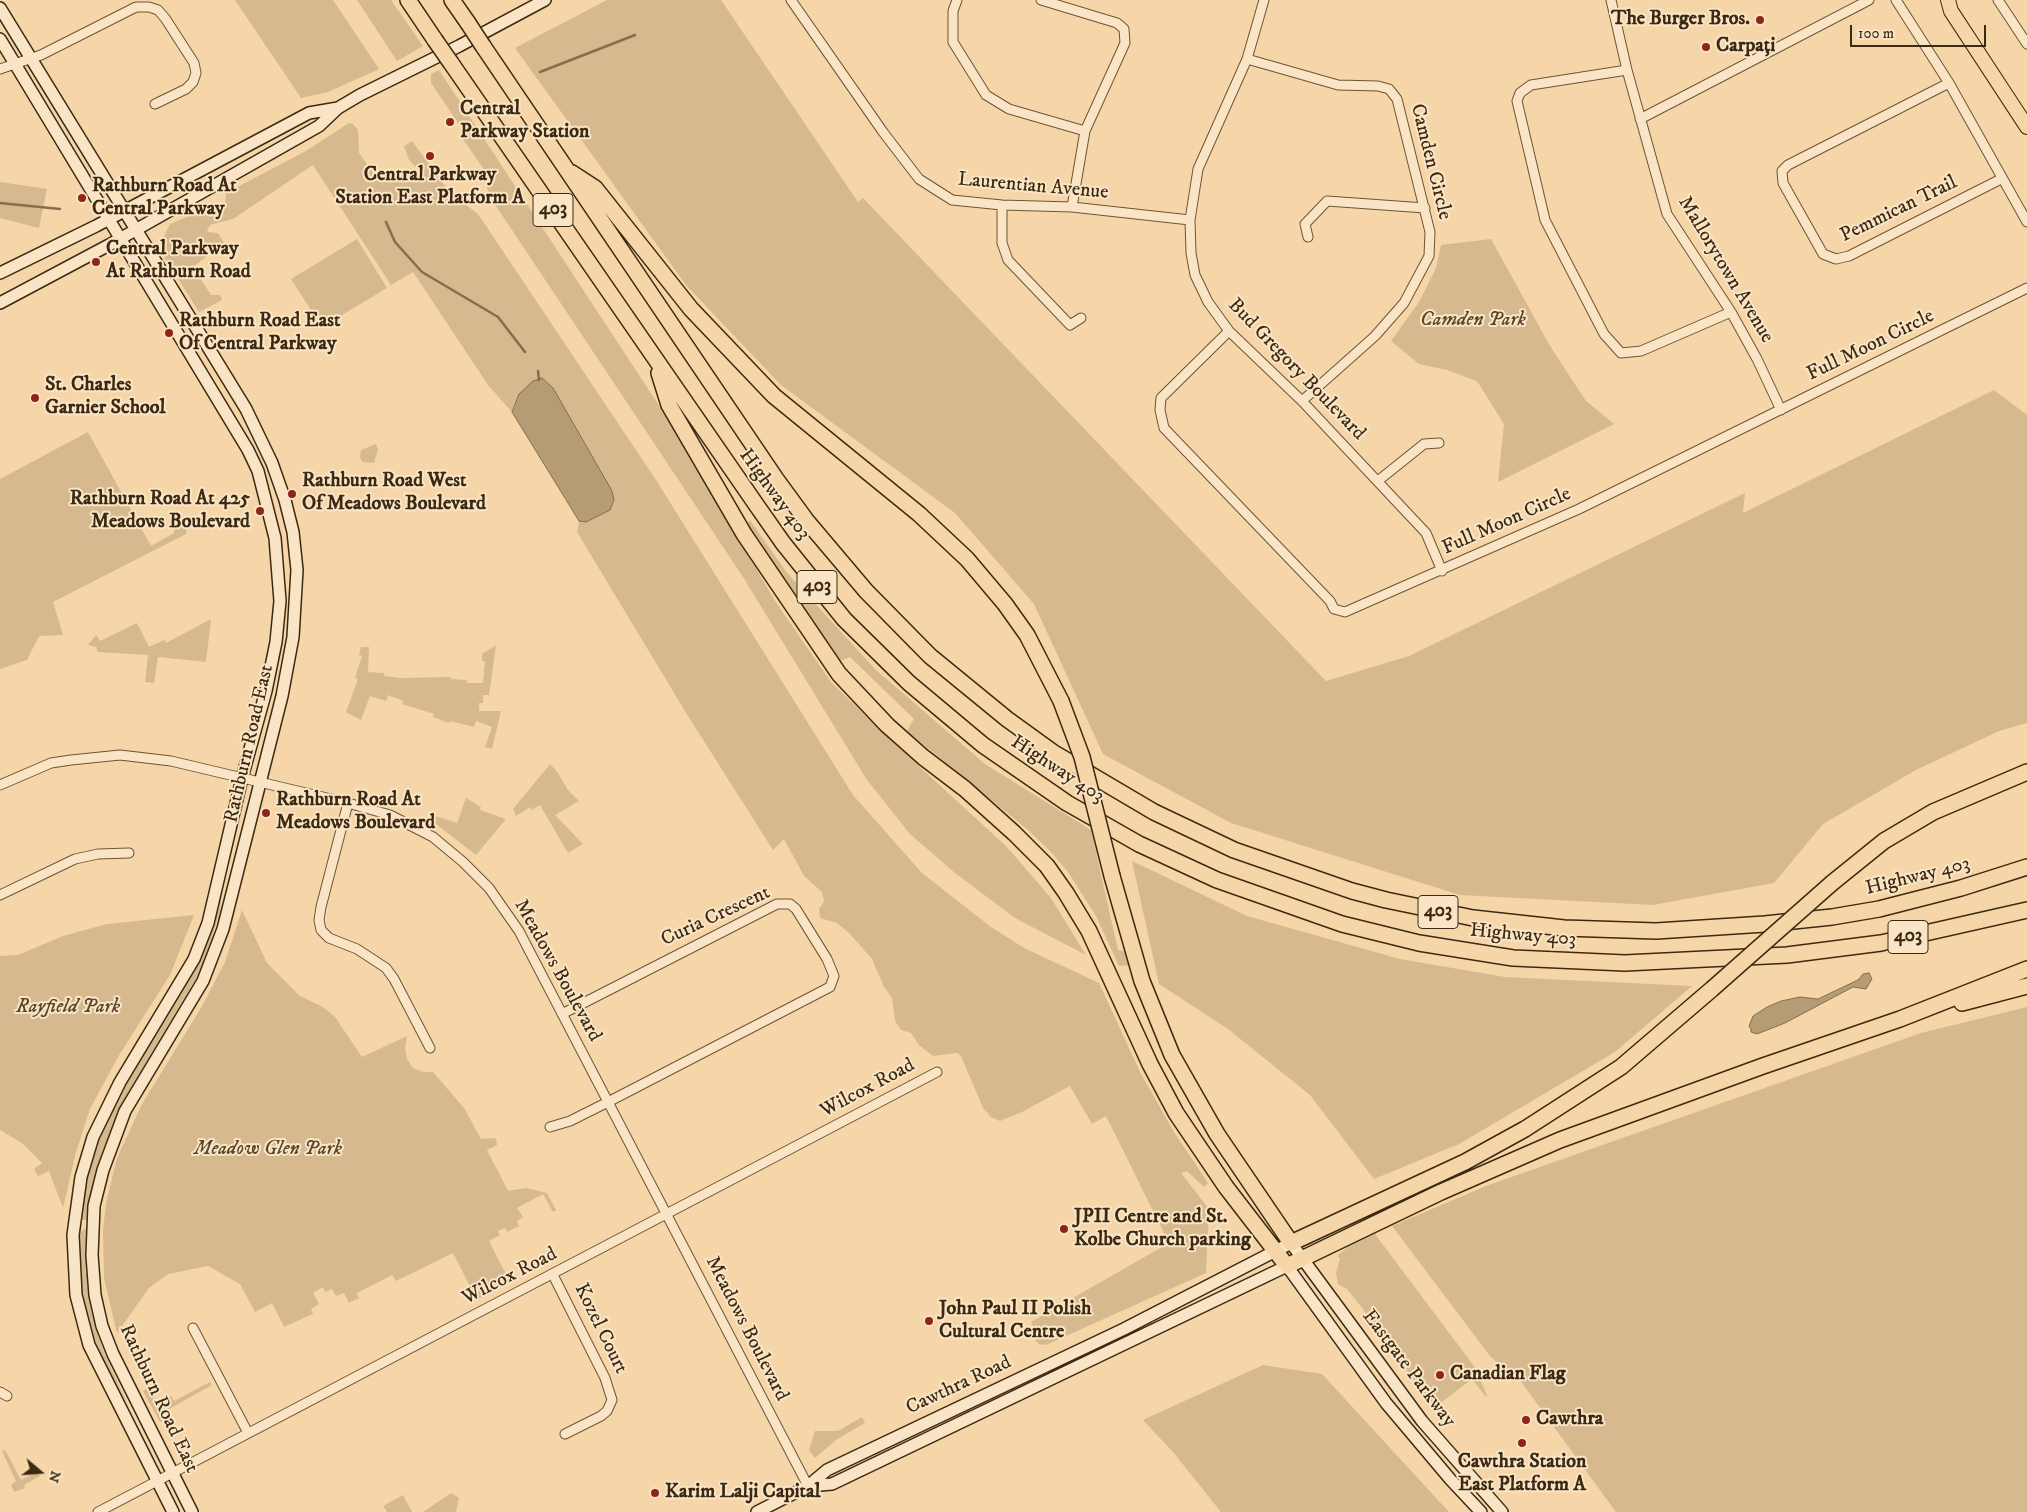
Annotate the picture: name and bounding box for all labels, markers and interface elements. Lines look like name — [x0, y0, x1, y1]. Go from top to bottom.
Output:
place label: The Burger Bros. — [1611, 8, 1750, 32]
marker: The Burger Bros. — [1754, 14, 1766, 26]
scale bar — [1852, 15, 1988, 47]
text: 100 m — [1858, 24, 1894, 43]
place label: Carpați — [1716, 35, 1775, 59]
marker: Carpați — [1700, 41, 1712, 53]
place label: Central Parkway Station — [460, 98, 589, 145]
street label: Camden Circle — [1404, 102, 1456, 222]
marker: Central Parkway Station — [444, 116, 456, 128]
marker: Central Parkway Station East Platform A — [424, 150, 436, 162]
place label: Central Parkway Station East Platform A — [335, 164, 525, 211]
street label: Laurentian Avenue — [957, 168, 1109, 206]
street label: Pemmican Trail — [1837, 171, 1961, 249]
place label: Rathburn Road At Central Parkway — [92, 175, 237, 222]
marker: Rathburn Road At Central Parkway — [76, 192, 88, 204]
street label: Mallorytown Avenue — [1672, 192, 1778, 348]
road number: 403 — [533, 194, 573, 226]
place label: Central Parkway At Rathburn Road — [106, 238, 251, 285]
marker: Central Parkway At Rathburn Road — [90, 256, 102, 268]
street label: Bud Gregory Boulevard — [1222, 294, 1370, 446]
street label: Full Moon Circle — [1804, 305, 1938, 387]
park label: Camden Park — [1420, 309, 1526, 333]
place label: Rathburn Road East Of Central Parkway — [179, 310, 340, 357]
marker: Rathburn Road East Of Central Parkway — [163, 327, 175, 339]
place label: St. Charles Garnier School — [45, 374, 165, 421]
marker: St. Charles Garnier School — [29, 392, 41, 404]
street label: Highway 403 — [733, 445, 815, 545]
place label: Rathburn Road West Of Meadows Boulevard — [302, 470, 486, 517]
street label: Full Moon Circle — [1439, 483, 1575, 561]
place label: Rathburn Road At 425 Meadows Boulevard — [70, 488, 250, 535]
marker: Rathburn Road West Of Meadows Boulevard — [286, 488, 298, 500]
marker: Rathburn Road At 425 Meadows Boulevard — [254, 505, 266, 517]
road number: 403 — [797, 570, 837, 604]
street label: Rathburn Road East — [220, 663, 280, 825]
street label: Highway 403 — [1006, 731, 1108, 809]
place label: Rathburn Road At Meadows Boulevard — [276, 789, 435, 836]
marker: Rathburn Road At Meadows Boulevard — [260, 807, 272, 819]
street label: Highway 403 — [1863, 852, 1973, 902]
street label: Curia Crescent — [658, 881, 774, 953]
street label: Meadows Boulevard — [508, 896, 606, 1046]
road number: 403 — [1418, 896, 1458, 929]
street label: Highway 403 — [1469, 919, 1577, 953]
road number: 403 — [1888, 920, 1928, 954]
park label: Rayfield Park — [16, 996, 120, 1020]
street label: Wilcox Road — [817, 1054, 919, 1124]
park label: Meadow Glen Park — [194, 1138, 342, 1162]
place label: JPII Centre and St. Kolbe Church parking — [1074, 1206, 1251, 1253]
marker: JPII Centre and St. Kolbe Church parking — [1058, 1223, 1070, 1235]
street label: Wilcox Road — [459, 1243, 561, 1311]
street label: Meadows Boulevard — [699, 1253, 793, 1405]
street label: Kozel Court — [568, 1280, 632, 1378]
place label: John Paul II Polish Cultural Centre — [939, 1298, 1092, 1345]
street label: Eastgate Parkway — [1356, 1305, 1460, 1433]
marker: John Paul II Polish Cultural Centre — [923, 1315, 935, 1327]
street label: Rathburn Road East — [113, 1321, 203, 1477]
street label: Cawthra Road — [903, 1351, 1015, 1421]
place label: Canadian Flag — [1450, 1363, 1566, 1387]
marker: Canadian Flag — [1434, 1369, 1446, 1381]
place label: Cawthra — [1536, 1408, 1603, 1432]
marker: Cawthra — [1520, 1414, 1532, 1426]
marker: Cawthra Station East Platform A — [1516, 1437, 1528, 1449]
north arrow — [15, 1447, 65, 1497]
place label: Cawthra Station East Platform A — [1458, 1451, 1586, 1498]
text: N — [44, 1468, 65, 1485]
place label: Karim Lalji Capital — [665, 1481, 820, 1505]
marker: Karim Lalji Capital — [649, 1487, 661, 1499]

